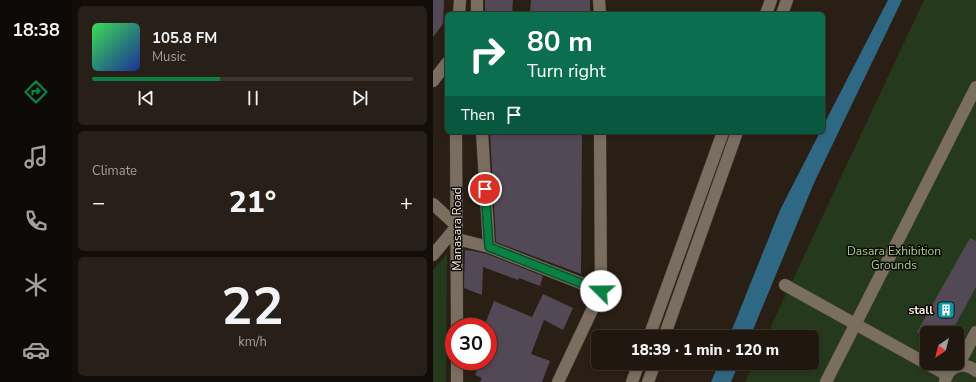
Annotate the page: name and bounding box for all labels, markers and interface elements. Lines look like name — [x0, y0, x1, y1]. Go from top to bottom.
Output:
text: 18:38 — [12, 18, 60, 42]
text: 80 m — [527, 23, 593, 61]
text: 105.8 FM — [152, 28, 217, 48]
icon: right — [461, 28, 513, 80]
text: Music — [152, 48, 186, 66]
text: Turn right — [527, 59, 606, 83]
icon: directions — [22, 78, 50, 106]
icon: previous — [135, 87, 157, 109]
icon: pause — [242, 87, 264, 109]
icon: next — [349, 87, 371, 109]
icon: arrive — [503, 104, 525, 126]
text: Then — [461, 105, 495, 125]
icon: music — [22, 143, 50, 171]
text: Climate — [92, 162, 137, 180]
pin — [468, 172, 502, 206]
icon: arrive — [474, 178, 496, 200]
text: 21° — [229, 182, 276, 223]
street label: Manasara Road — [449, 187, 465, 271]
text: − — [92, 188, 105, 218]
text: + — [400, 188, 413, 218]
icon: phone — [22, 207, 50, 235]
park label: Dasara Exhibition Grounds — [847, 243, 941, 273]
position arrow — [580, 270, 622, 312]
icon: climate — [22, 271, 50, 299]
text: 22 — [221, 271, 284, 342]
building icon: stall — [936, 300, 956, 320]
place label: stall — [908, 302, 933, 318]
speed limit sign: 30 — [445, 318, 497, 370]
north arrow — [920, 326, 964, 370]
map controls — [920, 326, 964, 370]
text: km/h — [238, 333, 267, 351]
icon: car — [22, 336, 50, 364]
text: 18:39 · 1 min · 120 m — [631, 340, 779, 360]

